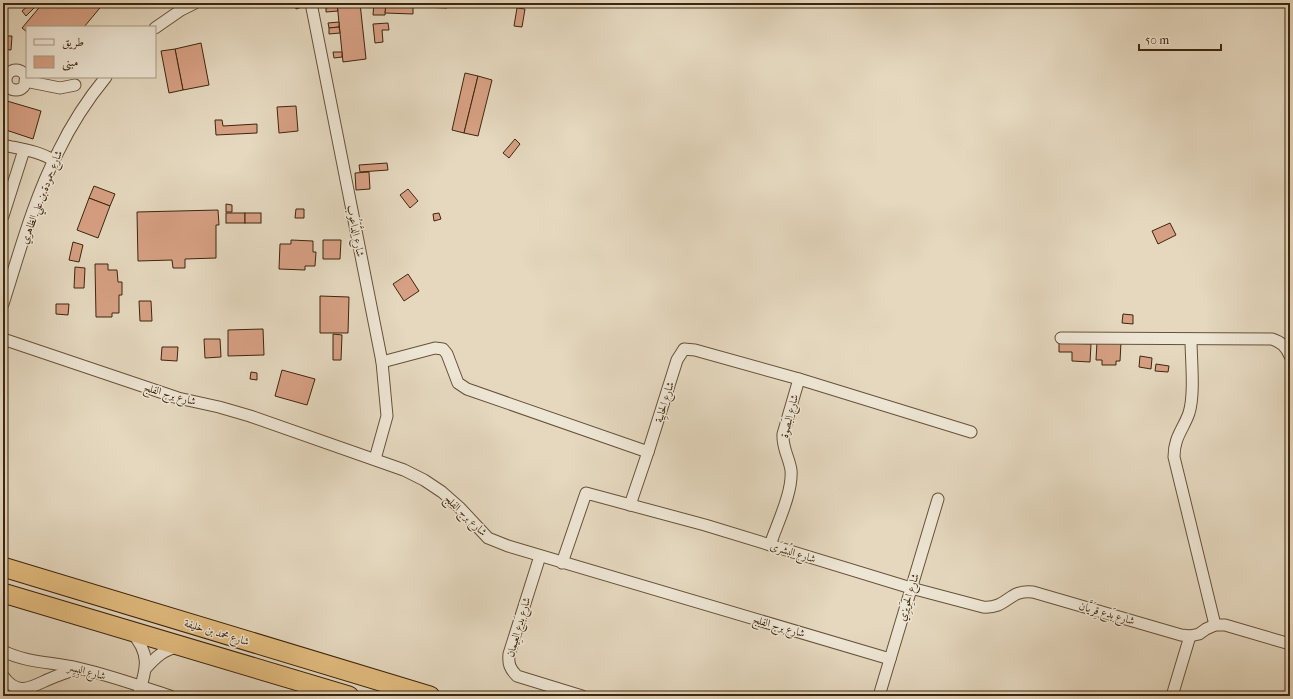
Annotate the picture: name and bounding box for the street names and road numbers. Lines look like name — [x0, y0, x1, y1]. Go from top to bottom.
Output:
street label: شارع حمودة بن علي الظاهري — [18, 149, 69, 247]
street label: شارع الدَّاعُوب — [341, 203, 370, 259]
street label: شارع الحابِية — [652, 380, 680, 425]
street label: شارع برج الفلج — [141, 381, 198, 412]
street label: شارع البَصوة — [776, 393, 804, 440]
street label: شارع برج الفلج — [439, 492, 490, 542]
street label: شارع البُشرَى — [768, 537, 818, 568]
street label: شارع الحِوَيزِي — [893, 571, 925, 623]
street label: شارع بَدع العِيمان — [502, 595, 536, 659]
street label: شارع بَدع قِرَيَّان — [1077, 596, 1137, 631]
street label: شارع برج الفلج — [750, 613, 807, 644]
street label: شارع محمد بن خليفة — [182, 616, 251, 651]
street label: شارع البِسِر — [65, 660, 107, 686]

